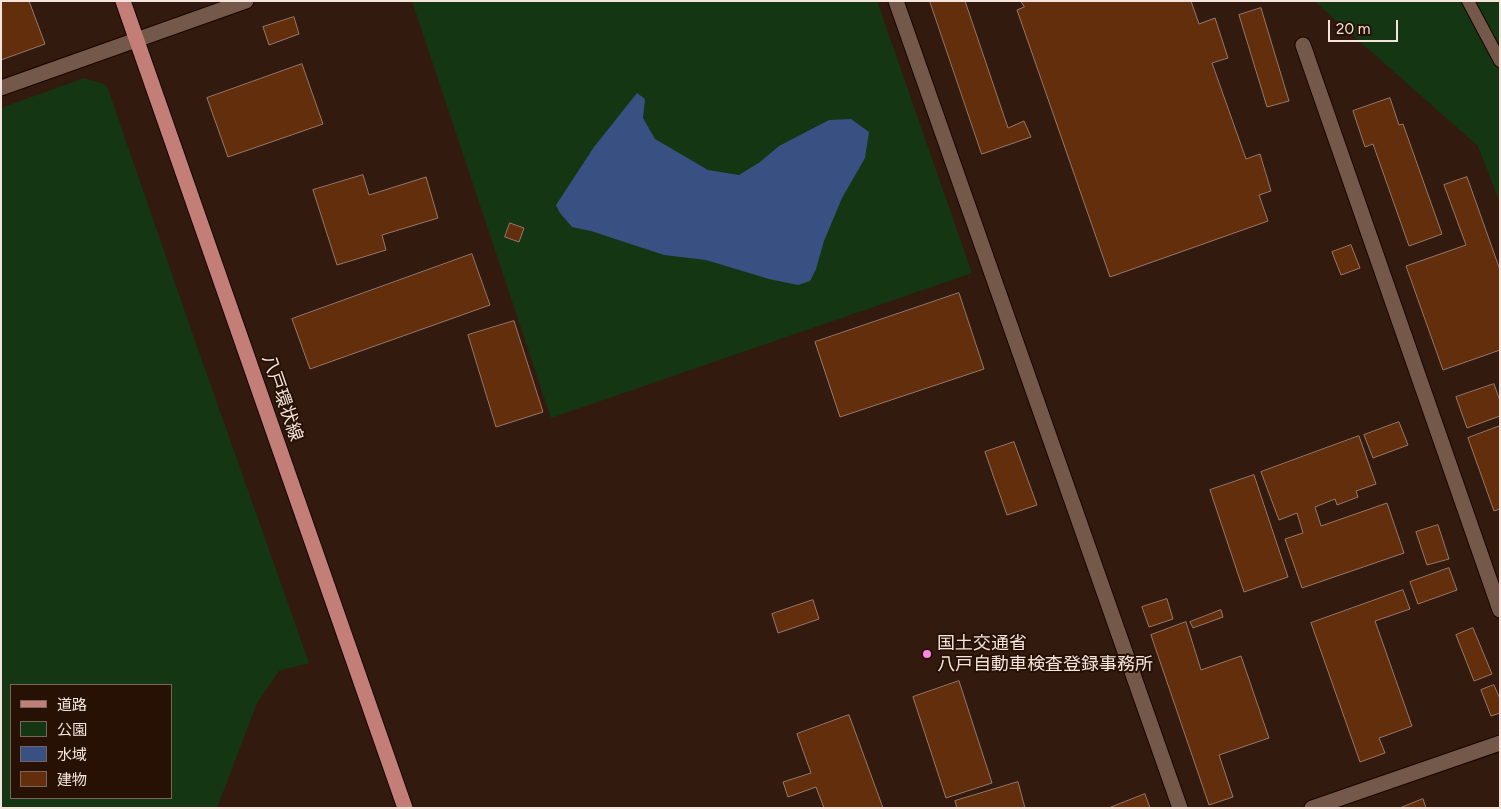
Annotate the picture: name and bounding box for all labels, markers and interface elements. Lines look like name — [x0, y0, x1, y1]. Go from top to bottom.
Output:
scale bar — [1331, 10, 1401, 42]
text: 20 m — [1336, 20, 1370, 38]
street label: 八戸環状線 — [257, 352, 307, 444]
place label: 国土交通省 八戸自動車検査登録事務所 — [937, 633, 1153, 676]
marker: 国土交通省 八戸自動車検査登録事務所 — [921, 648, 933, 660]
legend — [10, 684, 172, 799]
text: 道路 — [57, 696, 87, 714]
text: 公園 — [57, 721, 87, 739]
text: 水域 — [57, 746, 87, 764]
text: 建物 — [57, 771, 87, 789]

